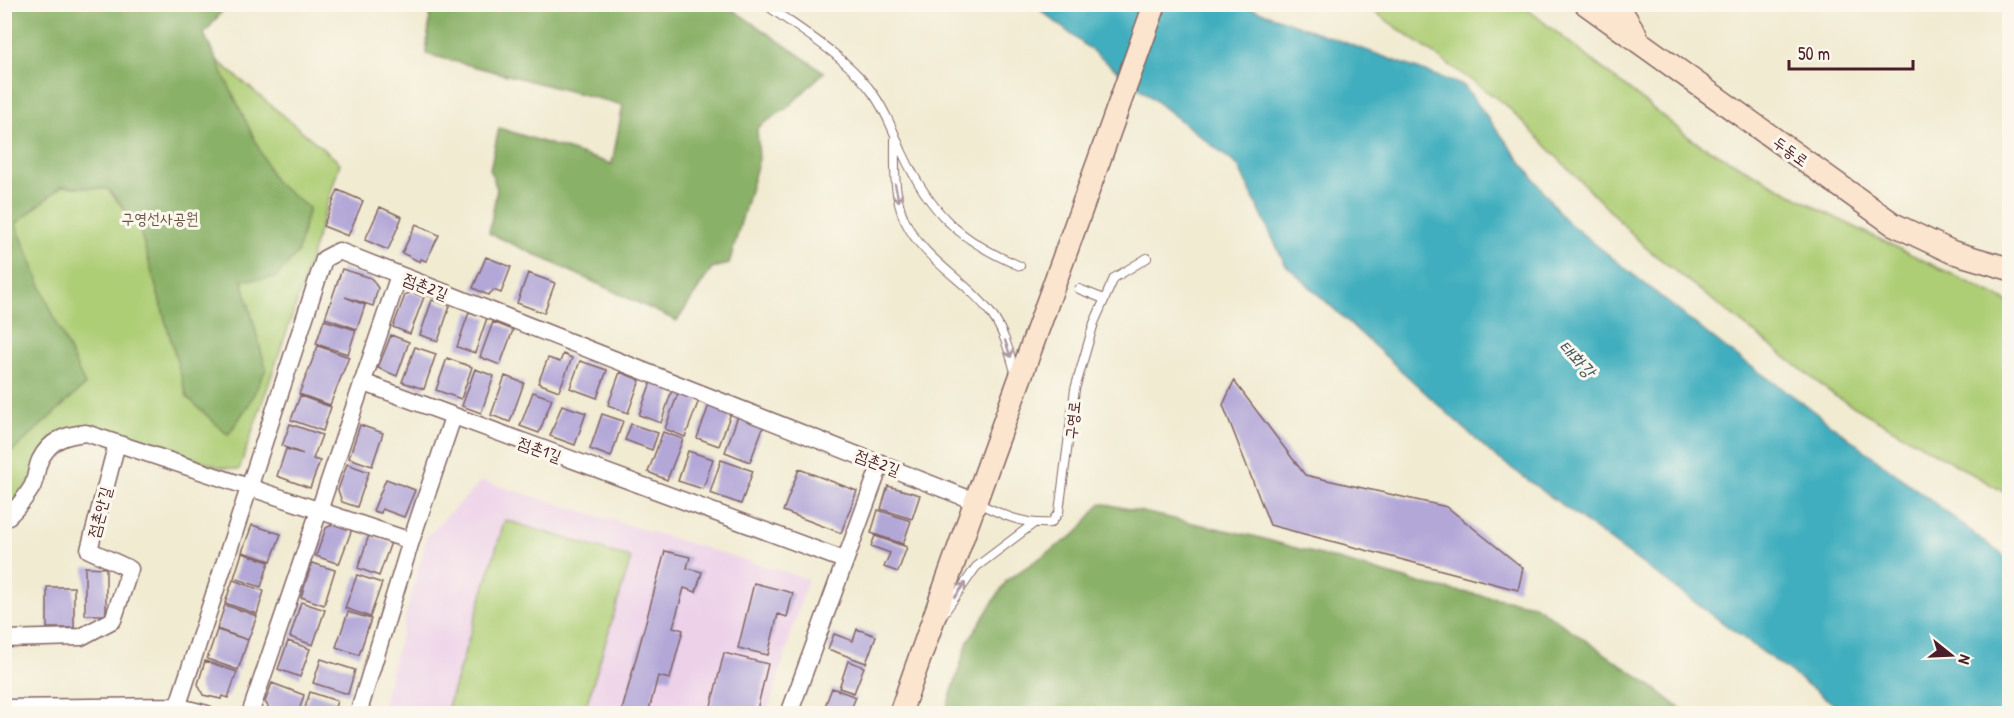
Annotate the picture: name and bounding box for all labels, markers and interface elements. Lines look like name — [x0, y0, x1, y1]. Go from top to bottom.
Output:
scale bar — [1789, 33, 1914, 71]
text: 50 m — [1798, 41, 1830, 66]
street label: 두동로 — [1769, 131, 1813, 171]
one-way arrow — [892, 184, 904, 203]
park label: 구영선사공원 — [121, 207, 199, 229]
street label: 점촌2길 — [400, 267, 452, 305]
water label: 태화강 — [1553, 334, 1603, 385]
one-way arrow — [1003, 339, 1014, 357]
street label: 구영로 — [1059, 400, 1085, 440]
street label: 점촌1길 — [515, 431, 565, 467]
street label: 점촌2길 — [853, 443, 904, 481]
street label: 점촌안길 — [82, 484, 116, 540]
one-way arrow — [954, 583, 966, 599]
north arrow — [1921, 625, 1981, 685]
text: N — [1953, 652, 1977, 668]

